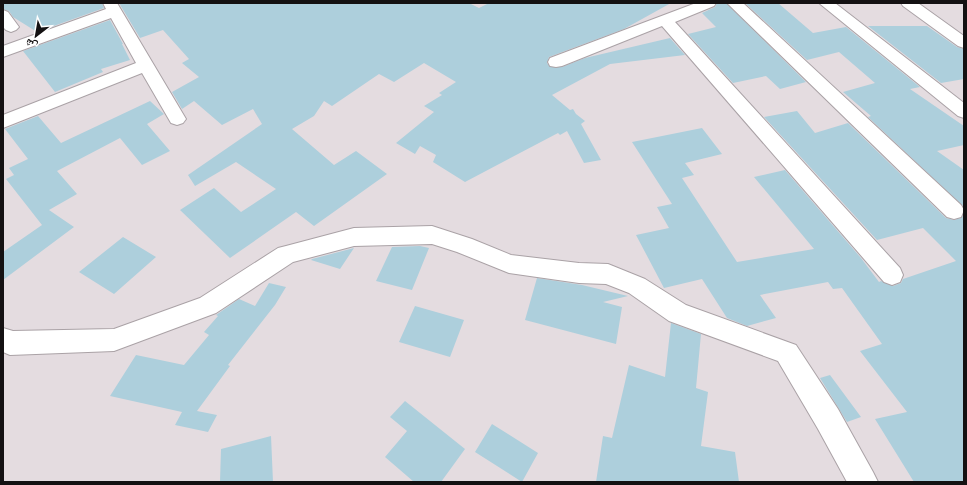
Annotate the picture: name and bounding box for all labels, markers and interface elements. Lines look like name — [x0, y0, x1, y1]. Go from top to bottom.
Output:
north arrow — [16, 16, 56, 56]
text: ش — [22, 35, 40, 53]

